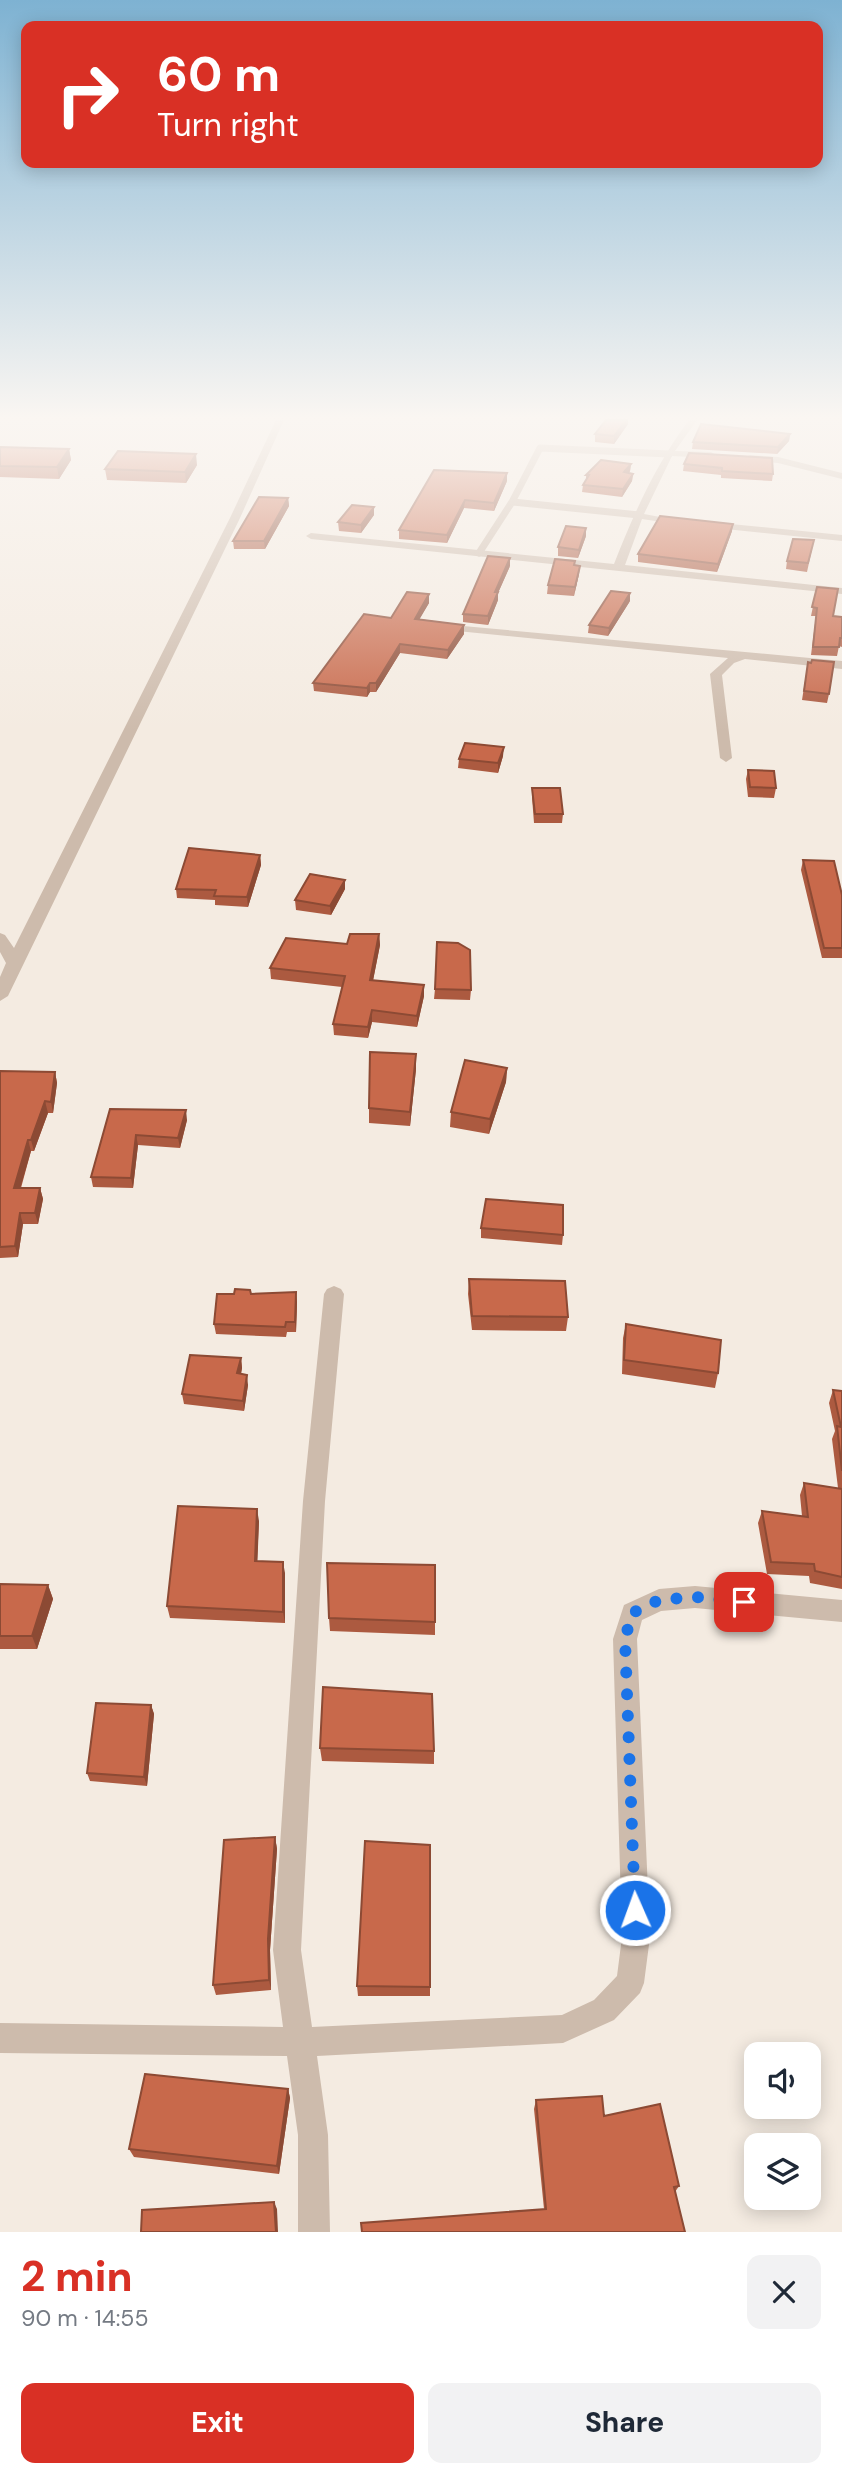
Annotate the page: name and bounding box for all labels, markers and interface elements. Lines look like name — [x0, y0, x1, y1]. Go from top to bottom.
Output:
text: 60 m — [157, 42, 280, 106]
icon: right — [42, 49, 133, 140]
text: Turn right — [157, 104, 299, 146]
pin — [714, 1572, 774, 1632]
icon: arrive — [725, 1583, 763, 1621]
position arrow — [598, 1873, 672, 1947]
map controls — [744, 2042, 821, 2210]
button: sound — [744, 2042, 821, 2119]
button: layers — [744, 2133, 821, 2210]
text: 2 min — [21, 2249, 132, 2304]
button: close — [747, 2255, 821, 2329]
text: 90 m · 14:55 — [21, 2303, 148, 2333]
button: Exit — [21, 2383, 414, 2463]
button: Share — [428, 2383, 821, 2463]

